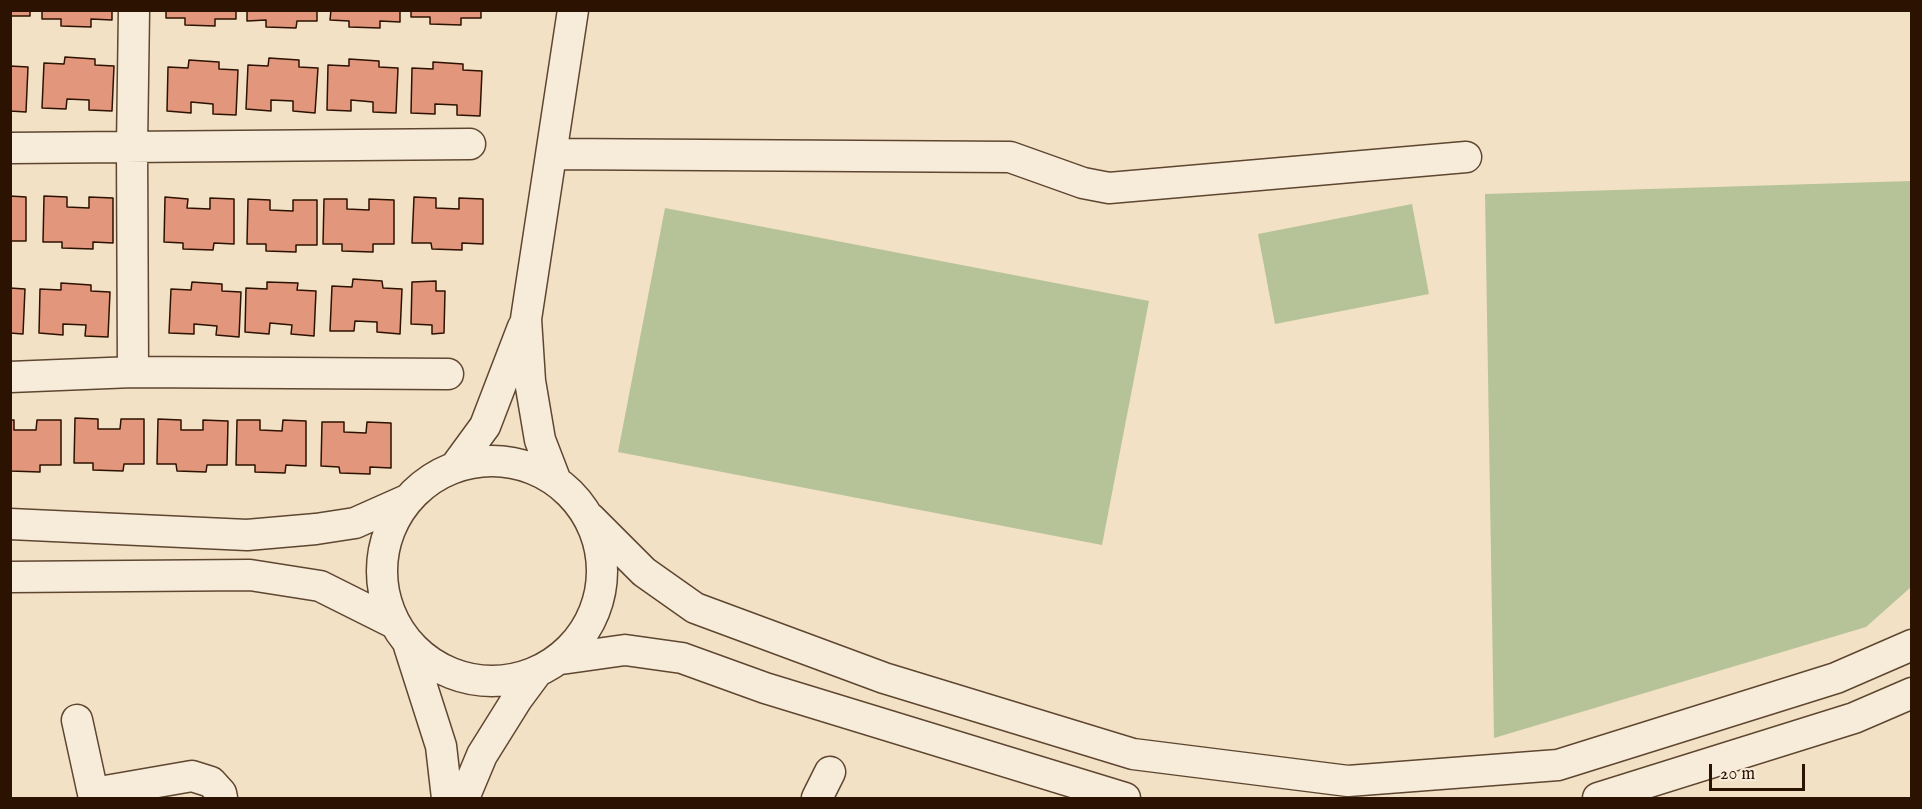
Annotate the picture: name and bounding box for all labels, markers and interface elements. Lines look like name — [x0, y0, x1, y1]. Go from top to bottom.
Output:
scale bar — [1712, 752, 1808, 790]
text: 20 m — [1720, 763, 1755, 786]

